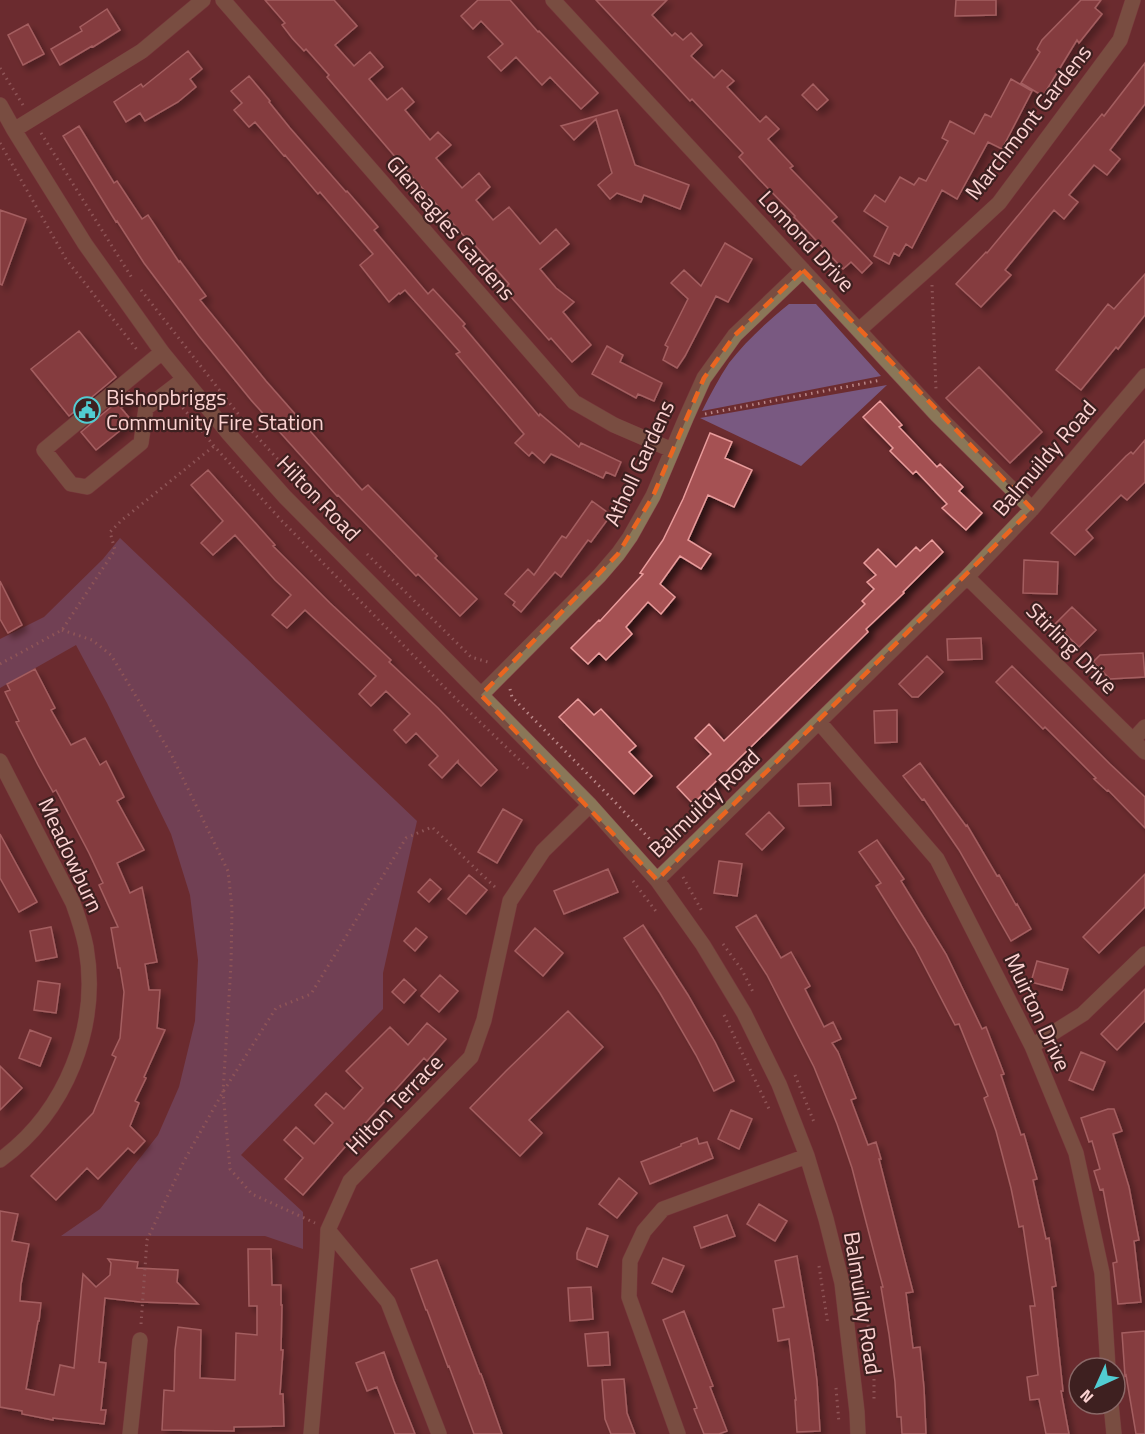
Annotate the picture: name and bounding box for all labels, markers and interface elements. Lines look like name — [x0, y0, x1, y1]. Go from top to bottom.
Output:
street label: Marchmont Gardens — [956, 37, 1100, 207]
street label: Gleneagles Gardens — [378, 148, 524, 308]
street label: Lomond Drive — [751, 182, 863, 300]
place label: Bishopbriggs Community Fire Station — [106, 380, 324, 439]
street label: Balmuildy Road — [984, 392, 1104, 524]
street label: Atholl Gardens — [595, 394, 683, 532]
public building icon: Bishopbriggs Community Fire Station — [72, 395, 102, 425]
street label: Hilton Road — [269, 447, 369, 549]
street label: Stirling Drive — [1018, 594, 1126, 702]
street label: Balmuildy Road — [640, 741, 768, 865]
street label: Meadowburn — [30, 792, 112, 918]
street label: Muirton Drive — [996, 947, 1080, 1077]
street label: Hilton Terrace — [337, 1046, 451, 1162]
street label: Balmuildy Road — [835, 1229, 891, 1377]
north arrow — [1067, 1356, 1127, 1416]
text: N — [1074, 1384, 1099, 1409]

